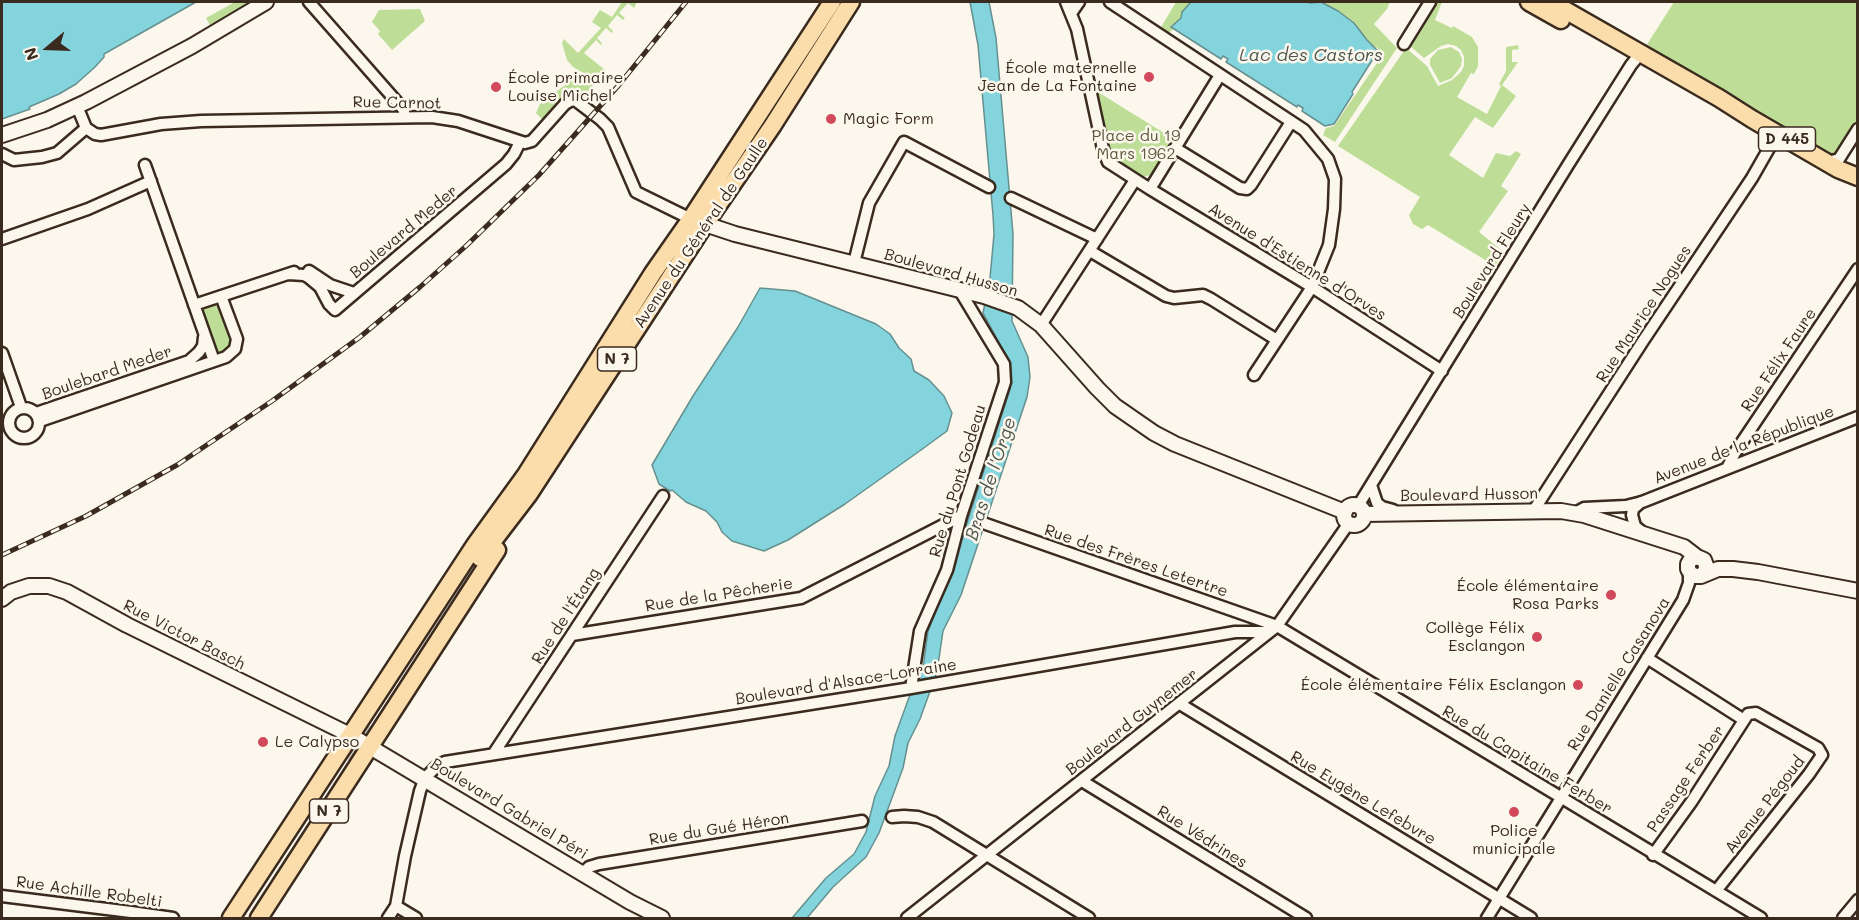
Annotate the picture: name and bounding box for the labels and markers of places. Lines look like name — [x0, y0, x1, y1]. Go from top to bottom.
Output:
place label: École maternelle Jean de La Fontaine — [978, 58, 1137, 96]
place label: École primaire Louise Michel — [508, 68, 623, 106]
marker: École maternelle Jean de La Fontaine — [1142, 70, 1156, 84]
marker: École primaire Louise Michel — [489, 80, 503, 94]
place label: Magic Form — [843, 109, 934, 129]
marker: Magic Form — [824, 112, 838, 126]
place label: École élémentaire Rosa Parks — [1457, 576, 1599, 614]
marker: École élémentaire Rosa Parks — [1604, 588, 1618, 602]
place label: Collège Félix Esclangon — [1426, 618, 1525, 656]
marker: Collège Félix Esclangon — [1530, 630, 1544, 644]
place label: École élémentaire Félix Esclangon — [1301, 675, 1566, 695]
marker: École élémentaire Félix Esclangon — [1571, 678, 1585, 692]
place label: Le Calypso — [275, 732, 359, 752]
marker: Le Calypso — [256, 735, 270, 749]
marker: Police municipale — [1507, 805, 1521, 819]
place label: Police municipale — [1472, 821, 1556, 859]

